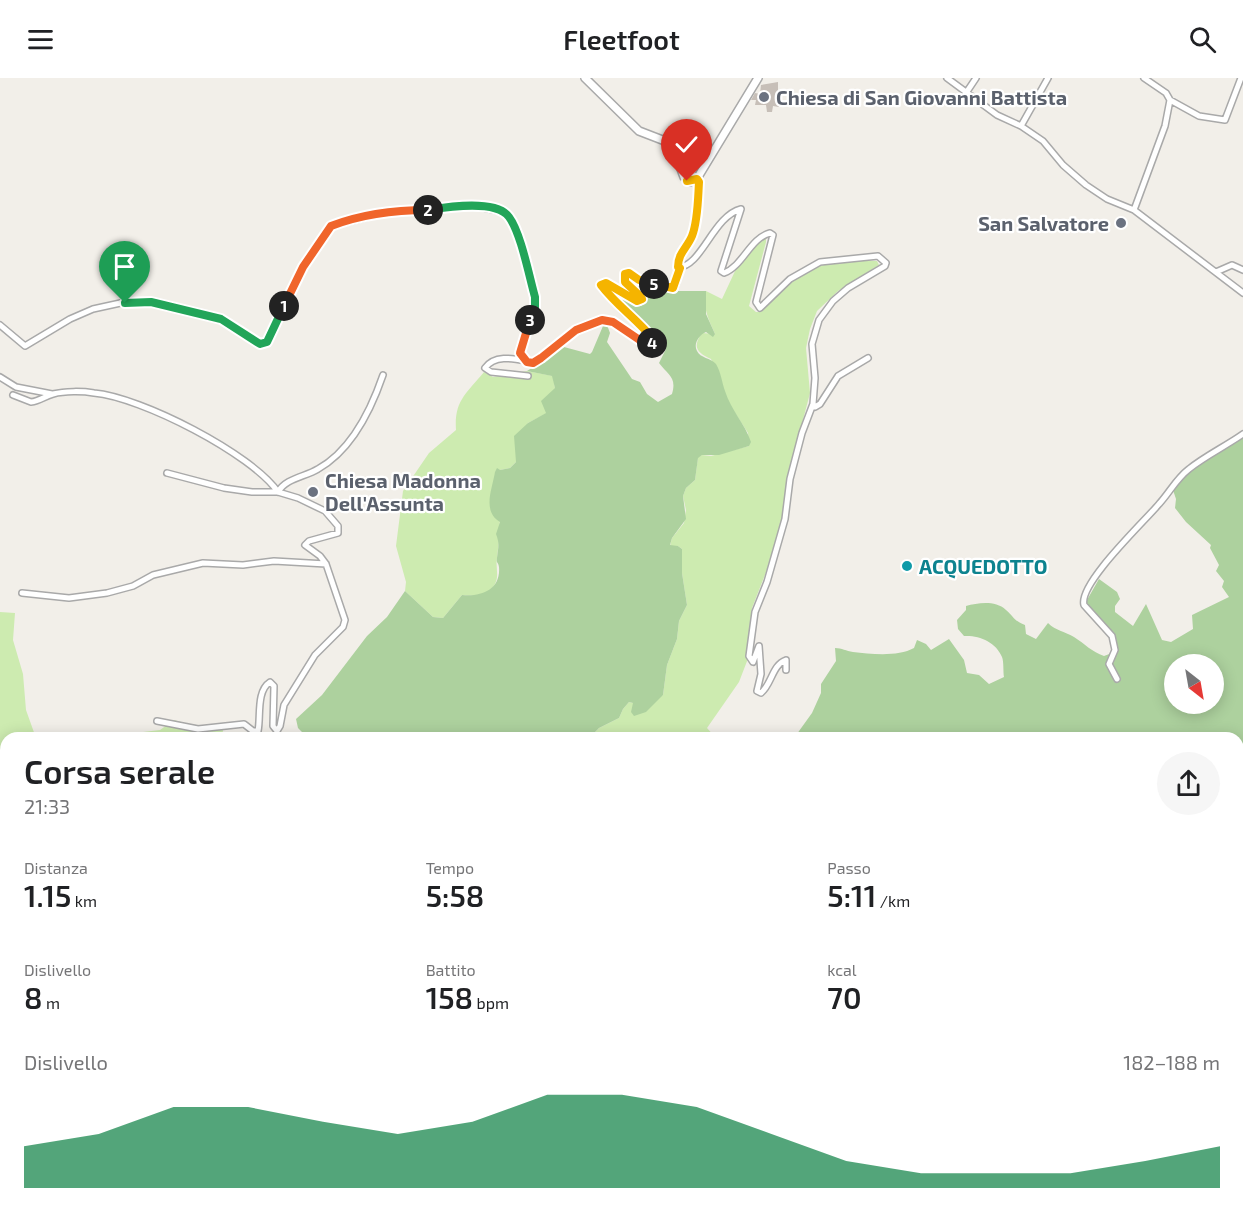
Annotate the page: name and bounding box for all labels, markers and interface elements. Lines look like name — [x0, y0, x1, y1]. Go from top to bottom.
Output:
icon: menu — [24, 23, 57, 56]
text: Fleetfoot — [563, 23, 680, 55]
icon: search — [1186, 23, 1219, 56]
place label: Chiesa di San Giovanni Battista — [776, 85, 1067, 109]
marker: Chiesa di San Giovanni Battista — [757, 90, 771, 104]
pin — [661, 119, 712, 181]
icon: check — [670, 128, 703, 161]
pin: 2 — [413, 195, 443, 225]
text: 2 — [423, 200, 433, 219]
place label: San Salvatore — [978, 211, 1109, 235]
marker: San Salvatore — [1114, 216, 1128, 230]
pin — [99, 241, 150, 303]
icon: arrive — [108, 250, 141, 283]
pin: 5 — [639, 269, 669, 299]
text: 5 — [650, 274, 658, 293]
pin: 1 — [269, 291, 299, 321]
text: 1 — [281, 296, 287, 315]
pin: 3 — [515, 305, 545, 335]
text: 3 — [525, 310, 535, 329]
pin: 4 — [637, 328, 667, 358]
text: 4 — [647, 333, 657, 352]
place label: Chiesa Madonna Dell'Assunta — [325, 468, 481, 515]
marker: Chiesa Madonna Dell'Assunta — [306, 485, 320, 499]
place label: ACQUEDOTTO — [919, 554, 1047, 579]
marker: ACQUEDOTTO — [900, 559, 914, 573]
north arrow — [1164, 654, 1224, 714]
map controls — [1164, 654, 1224, 714]
text: Corsa serale — [24, 751, 215, 791]
button: share — [1157, 752, 1220, 815]
text: 21:33 — [24, 794, 70, 818]
text: Distanza — [24, 858, 88, 877]
text: Tempo — [426, 858, 474, 877]
text: Passo — [827, 858, 871, 877]
text: 1.15 — [24, 877, 71, 913]
text: 5:58 — [426, 877, 484, 913]
text: 5:11 — [827, 877, 876, 913]
text: km — [71, 891, 97, 910]
text: /km — [876, 891, 910, 910]
text: Dislivello — [24, 960, 91, 979]
text: Battito — [426, 960, 476, 979]
text: kcal — [827, 960, 857, 979]
text: 8 — [24, 979, 42, 1015]
text: 158 — [426, 979, 473, 1015]
text: 70 — [827, 979, 862, 1015]
text: m — [42, 993, 60, 1012]
text: bpm — [473, 993, 509, 1012]
text: Dislivello — [24, 1050, 108, 1074]
text: 182–188 m — [1123, 1050, 1220, 1074]

